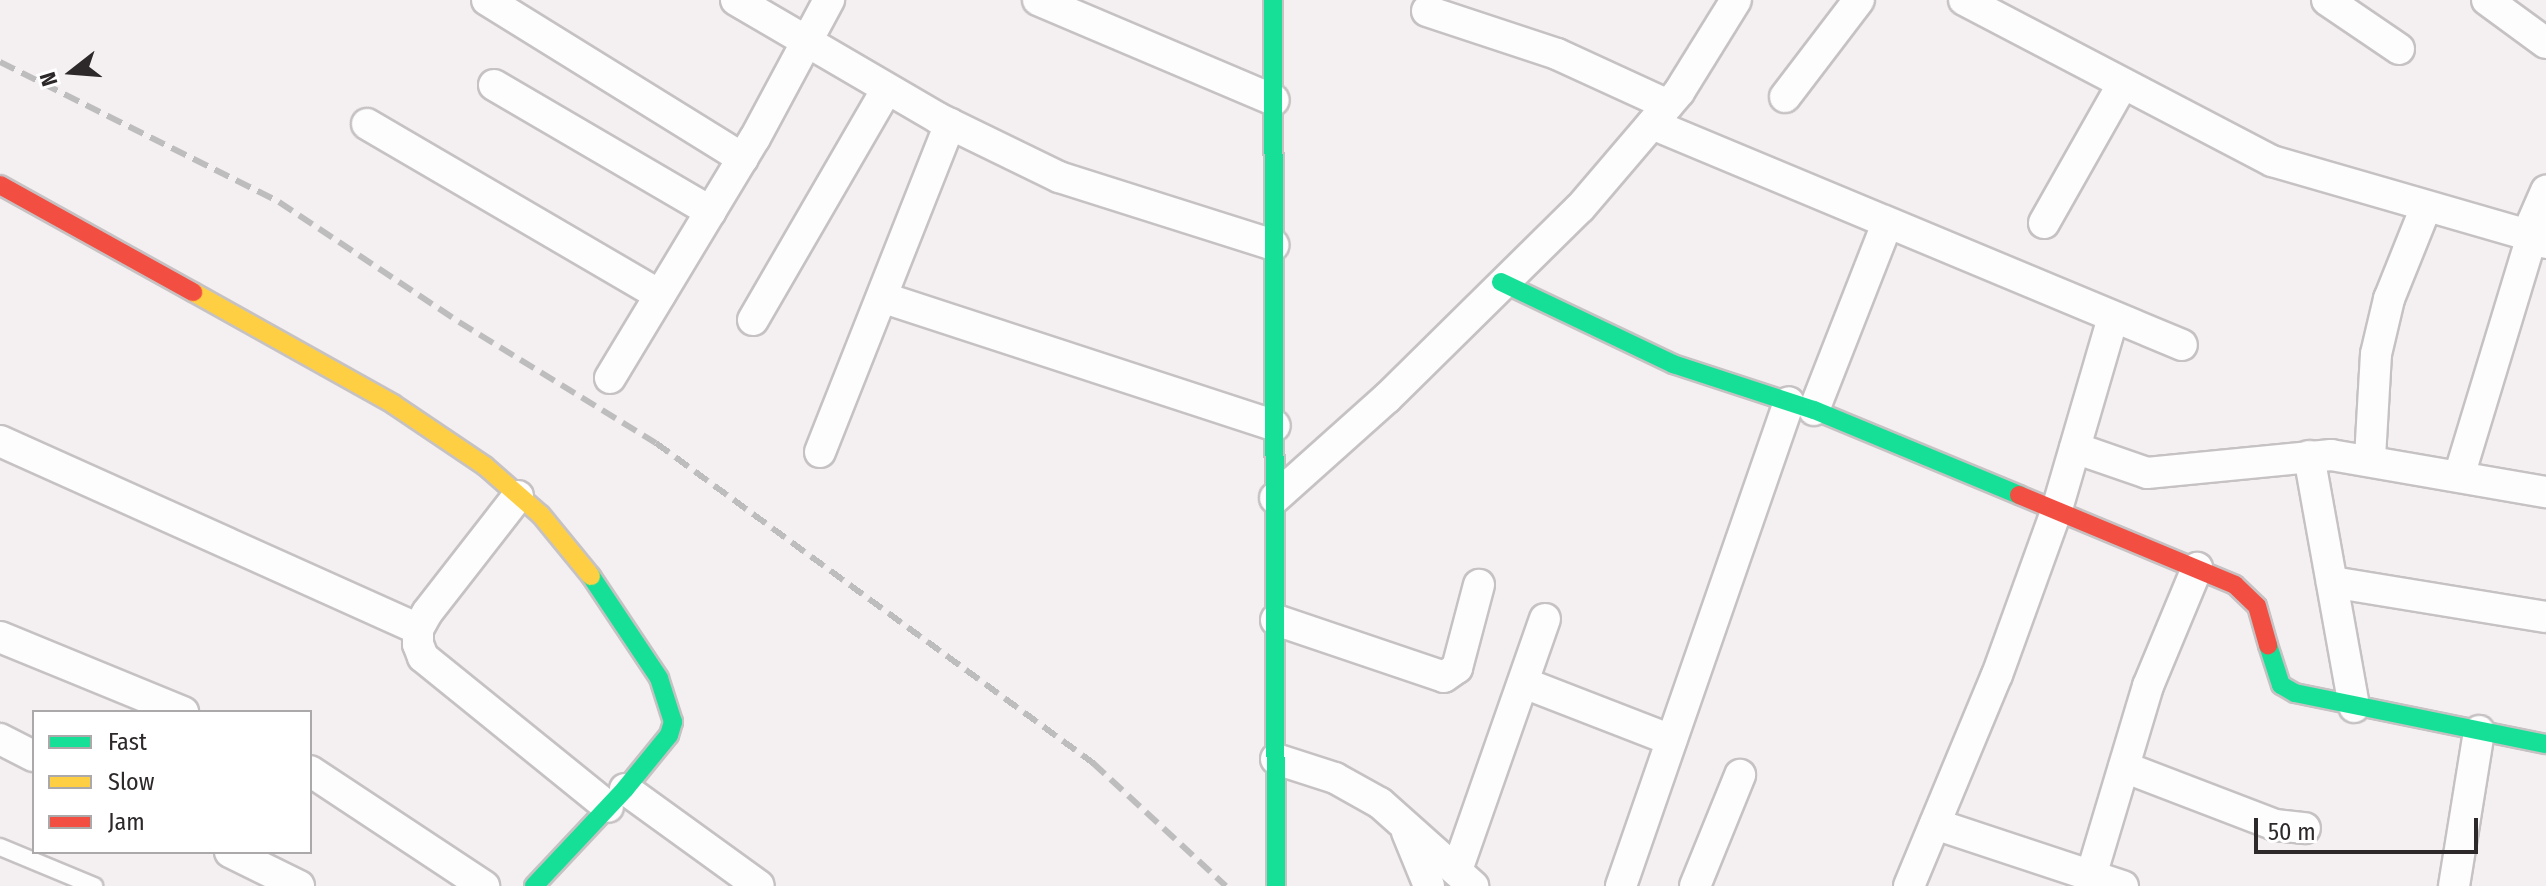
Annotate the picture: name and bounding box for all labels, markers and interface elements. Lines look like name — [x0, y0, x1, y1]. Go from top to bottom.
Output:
north arrow — [32, 32, 112, 112]
text: N — [34, 69, 63, 89]
legend — [32, 710, 312, 854]
text: Fast — [108, 728, 147, 756]
text: Slow — [108, 768, 154, 796]
scale bar — [2258, 802, 2482, 852]
text: Jam — [108, 808, 145, 836]
text: 50 m — [2268, 818, 2316, 846]

